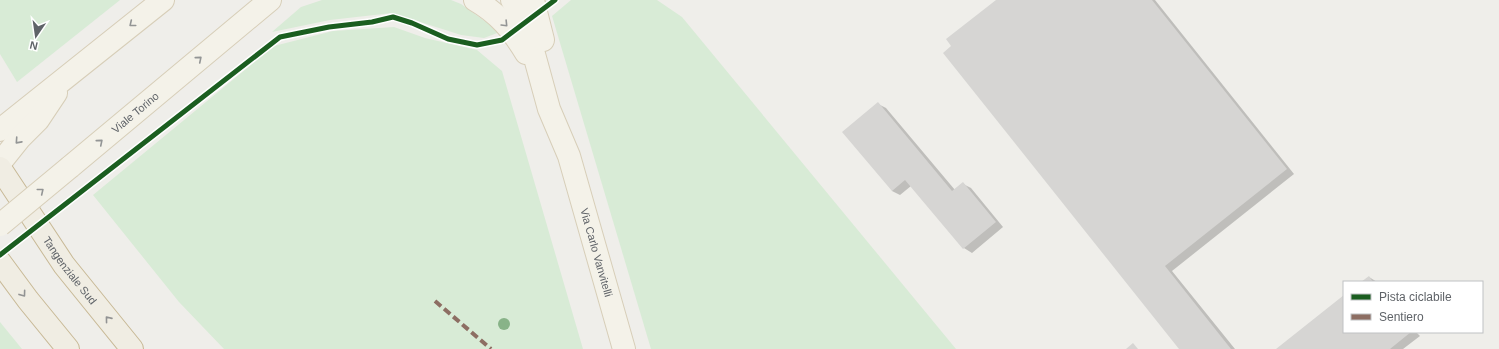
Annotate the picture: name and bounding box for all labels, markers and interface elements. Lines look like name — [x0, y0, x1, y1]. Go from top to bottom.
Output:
north arrow — [16, 16, 56, 56]
one-way arrow — [501, 19, 508, 27]
one-way arrow — [130, 20, 137, 27]
text: N — [28, 39, 39, 52]
one-way arrow — [195, 56, 202, 63]
street label: Viale Torino — [109, 90, 161, 135]
one-way arrow — [15, 136, 23, 144]
one-way arrow — [95, 140, 103, 147]
one-way arrow — [36, 189, 44, 196]
street label: Via Carlo Vanvitelli — [578, 207, 615, 298]
street label: Tangenziale Sud — [41, 234, 99, 306]
legend — [1343, 281, 1483, 333]
one-way arrow — [18, 289, 25, 296]
text: Pista ciclabile — [1379, 290, 1452, 304]
text: Sentiero — [1379, 310, 1424, 324]
one-way arrow — [105, 316, 112, 323]

